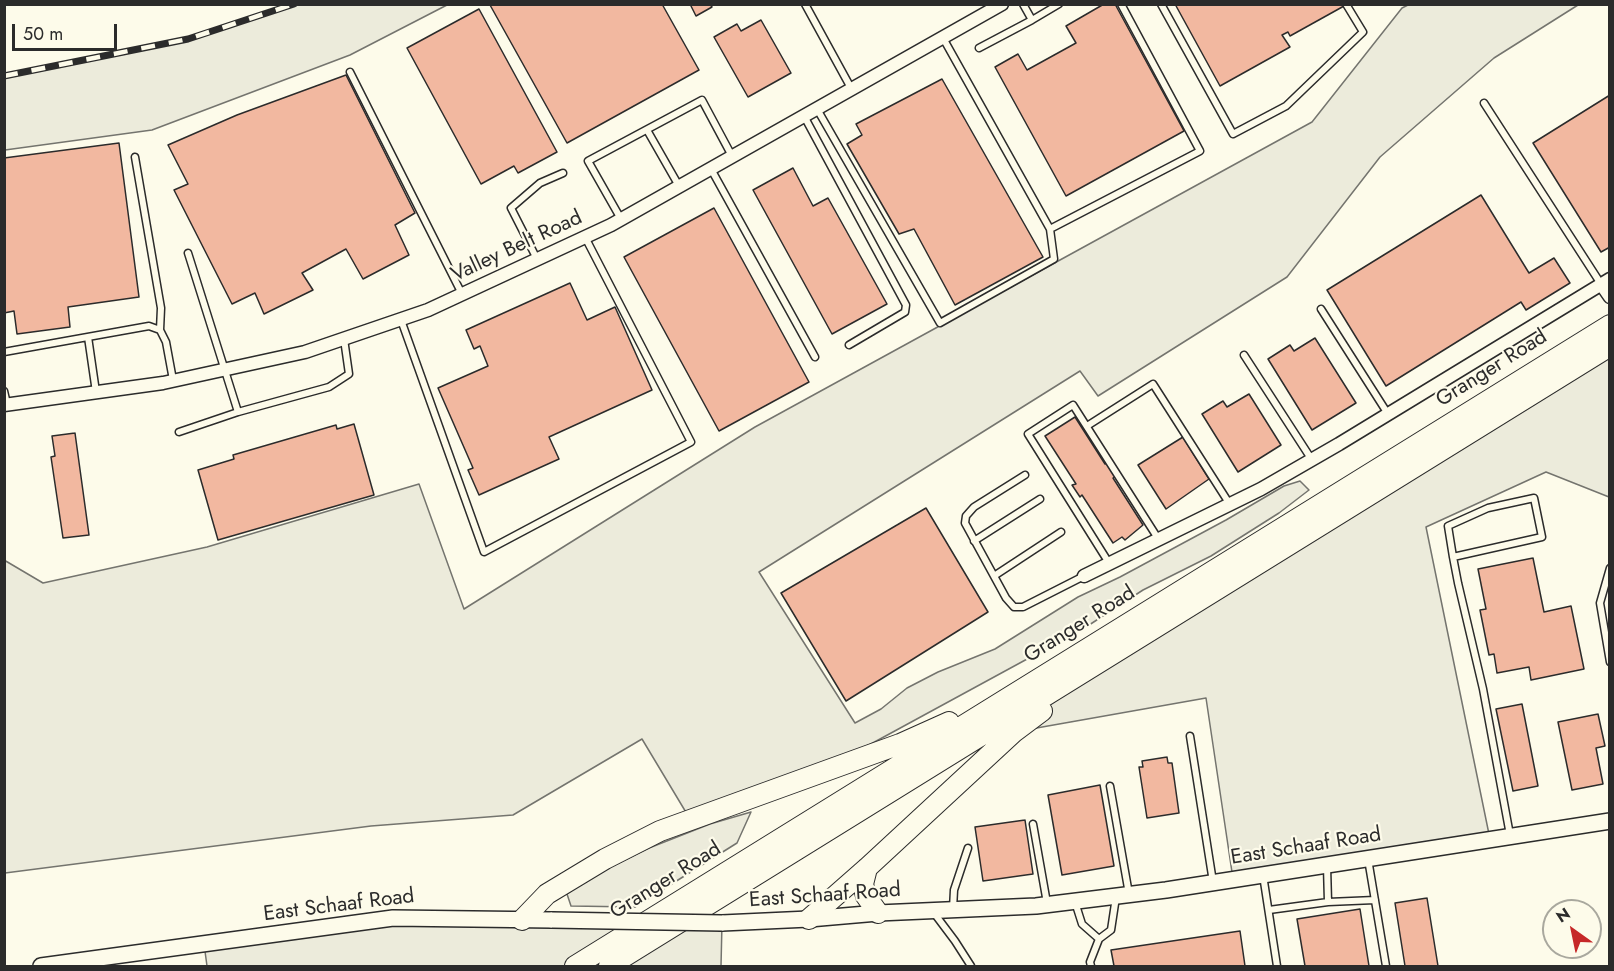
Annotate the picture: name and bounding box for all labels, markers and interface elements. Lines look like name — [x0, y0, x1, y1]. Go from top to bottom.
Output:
scale bar — [15, 12, 120, 50]
text: 50 m — [23, 21, 63, 47]
street label: Valley Belt Road — [448, 206, 586, 288]
street label: Granger Road — [1432, 325, 1552, 413]
street label: Granger Road — [1020, 581, 1140, 669]
street label: East Schaaf Road — [1229, 823, 1383, 871]
street label: Granger Road — [606, 837, 726, 925]
street label: East Schaaf Road — [748, 878, 902, 914]
street label: East Schaaf Road — [262, 884, 416, 928]
north arrow — [1542, 899, 1602, 959]
text: N — [1551, 902, 1575, 928]

